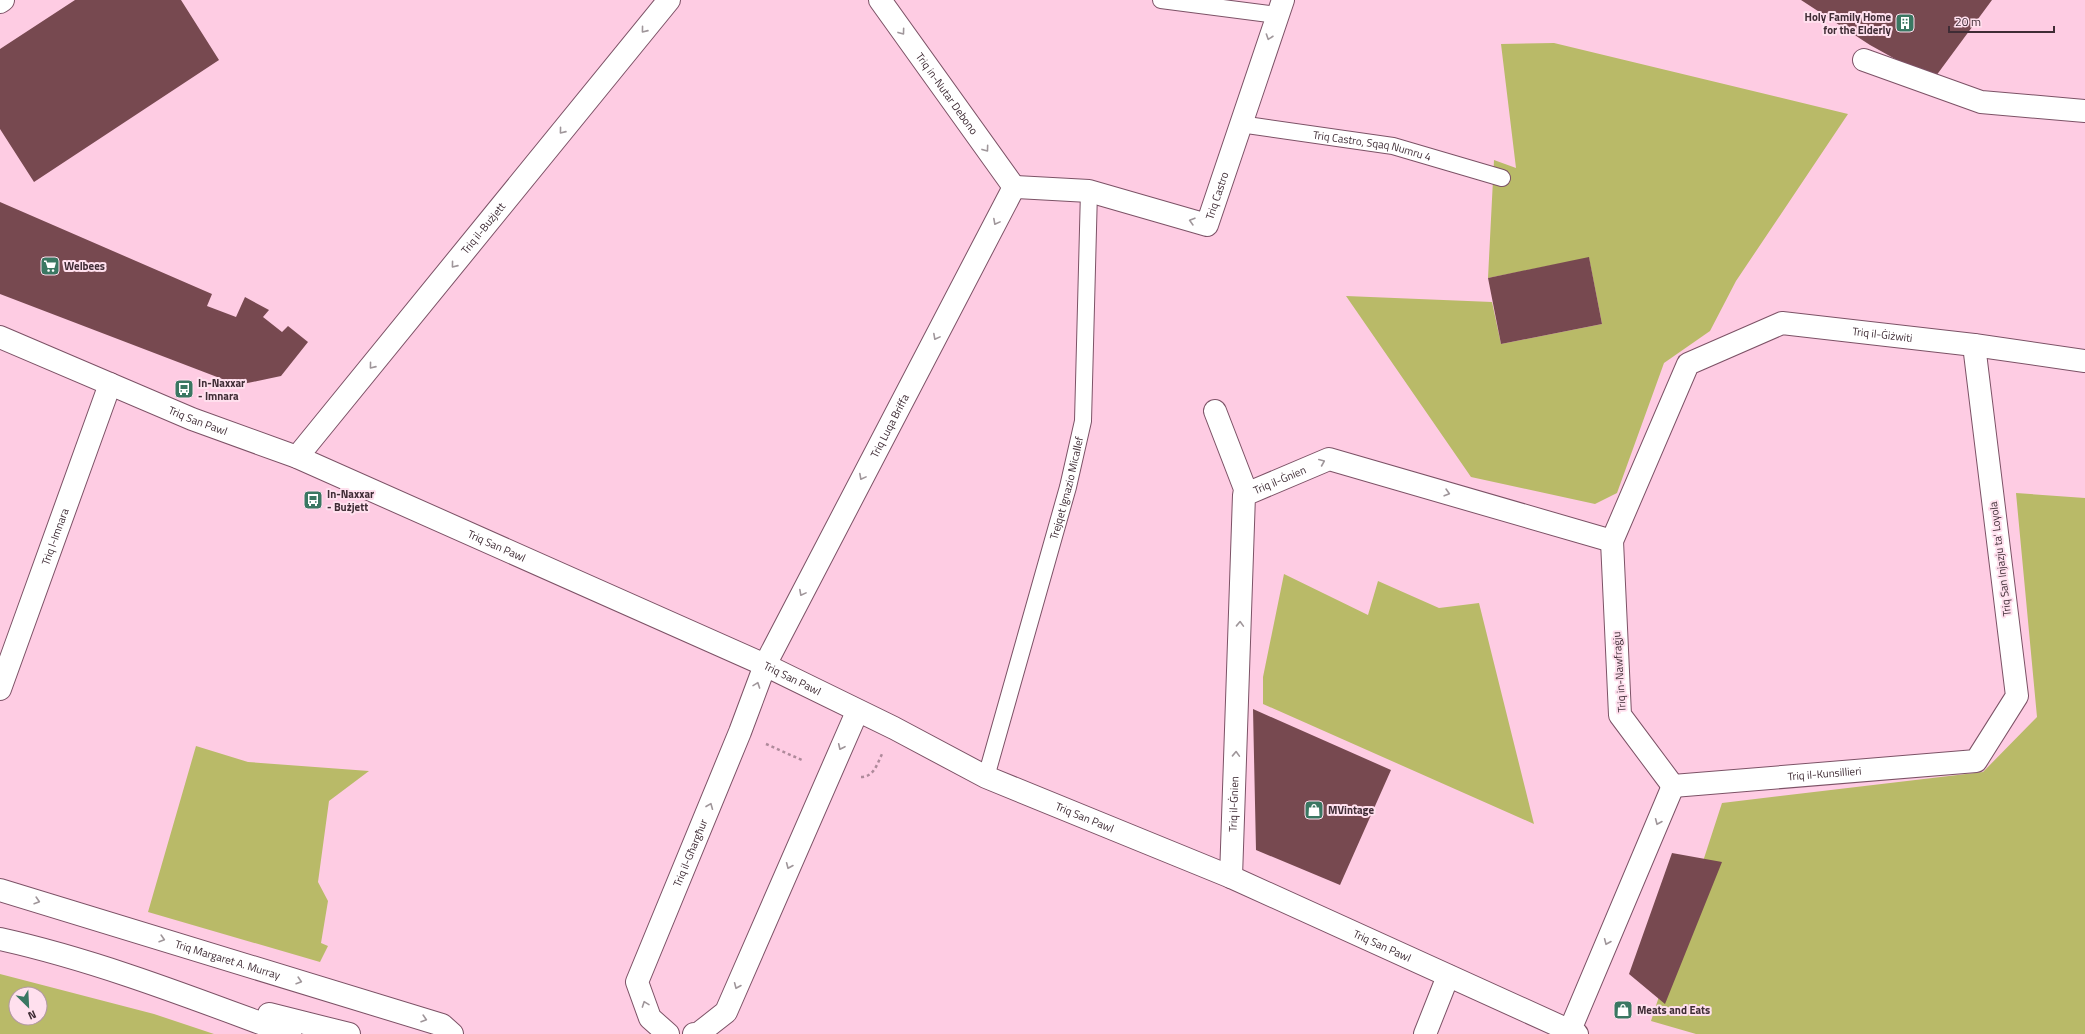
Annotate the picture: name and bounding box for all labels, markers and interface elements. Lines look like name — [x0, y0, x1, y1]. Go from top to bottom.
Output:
scale bar — [1949, 8, 2054, 34]
place label: Holy Family Home for the Elderly — [1805, 9, 1891, 38]
building icon: Holy Family Home for the Elderly — [1894, 12, 1916, 34]
text: 20 m — [1955, 12, 1981, 31]
one-way arrow — [642, 26, 649, 33]
one-way arrow — [897, 27, 904, 34]
one-way arrow — [1266, 33, 1274, 40]
street label: Triq in-Nutar Debono — [912, 49, 982, 138]
one-way arrow — [560, 127, 567, 134]
street label: Triq Castro, Sqaq Numru 4 — [1312, 127, 1433, 165]
one-way arrow — [981, 145, 989, 152]
street label: Triq Castro — [1201, 169, 1232, 221]
street label: Triq il-Bużjett — [457, 199, 509, 257]
one-way arrow — [1189, 217, 1196, 226]
one-way arrow — [993, 218, 1000, 225]
supermarket icon: Welbees — [39, 255, 61, 277]
place label: Welbees — [64, 258, 105, 274]
one-way arrow — [451, 260, 458, 267]
street label: Triq il-Ġiżwiti — [1851, 323, 1913, 346]
one-way arrow — [933, 333, 940, 340]
one-way arrow — [369, 361, 376, 368]
place label: In-Naxxar - Imnara — [198, 375, 245, 404]
bus stop icon: In-Naxxar - Imnara — [173, 378, 195, 400]
street label: Triq Luqa Briffa — [866, 391, 913, 460]
street label: Triq San Pawl — [166, 402, 230, 439]
street label: Trejqet Ignazio Micallef — [1046, 435, 1087, 541]
one-way arrow — [1318, 459, 1326, 467]
street label: Triq il-Ġnien — [1251, 462, 1309, 498]
one-way arrow — [860, 473, 867, 481]
place label: In-Naxxar - Bużjett — [327, 486, 374, 515]
one-way arrow — [1443, 488, 1450, 497]
bus stop icon: In-Naxxar - Bużjett — [302, 489, 324, 511]
street label: Triq San Injazju ta' Loyola — [1985, 500, 2015, 617]
street label: Triq l-Imnara — [37, 506, 73, 567]
street label: Triq San Pawl — [465, 526, 528, 566]
one-way arrow — [800, 588, 807, 596]
one-way arrow — [1236, 621, 1244, 627]
street label: Triq in-Nawfraġju — [1608, 631, 1630, 713]
street label: Triq San Pawl — [761, 658, 824, 699]
one-way arrow — [753, 681, 761, 688]
one-way arrow — [838, 743, 846, 751]
one-way arrow — [1231, 751, 1240, 757]
street label: Triq il-Kunsillieri — [1787, 762, 1862, 785]
street label: Triq il-Ġnien — [1225, 776, 1242, 832]
street label: Triq San Pawl — [1053, 798, 1116, 836]
shop icon: MVintage — [1303, 799, 1325, 821]
one-way arrow — [705, 802, 713, 809]
place label: MVintage — [1328, 802, 1374, 818]
street label: Triq il-Għargħur — [669, 816, 711, 889]
one-way arrow — [1655, 818, 1663, 826]
one-way arrow — [785, 863, 793, 870]
one-way arrow — [34, 896, 41, 905]
street label: Triq San Pawl — [1351, 925, 1414, 966]
one-way arrow — [158, 934, 165, 943]
street label: Triq Margaret A. Murray — [173, 936, 283, 983]
one-way arrow — [1604, 938, 1612, 946]
one-way arrow — [296, 976, 303, 985]
one-way arrow — [734, 981, 742, 989]
north arrow — [8, 986, 48, 1026]
shop icon: Meats and Eats — [1612, 999, 1634, 1021]
one-way arrow — [641, 1000, 650, 1007]
place label: Meats and Eats — [1637, 1002, 1710, 1018]
text: N — [25, 1006, 39, 1024]
one-way arrow — [420, 1014, 427, 1023]

